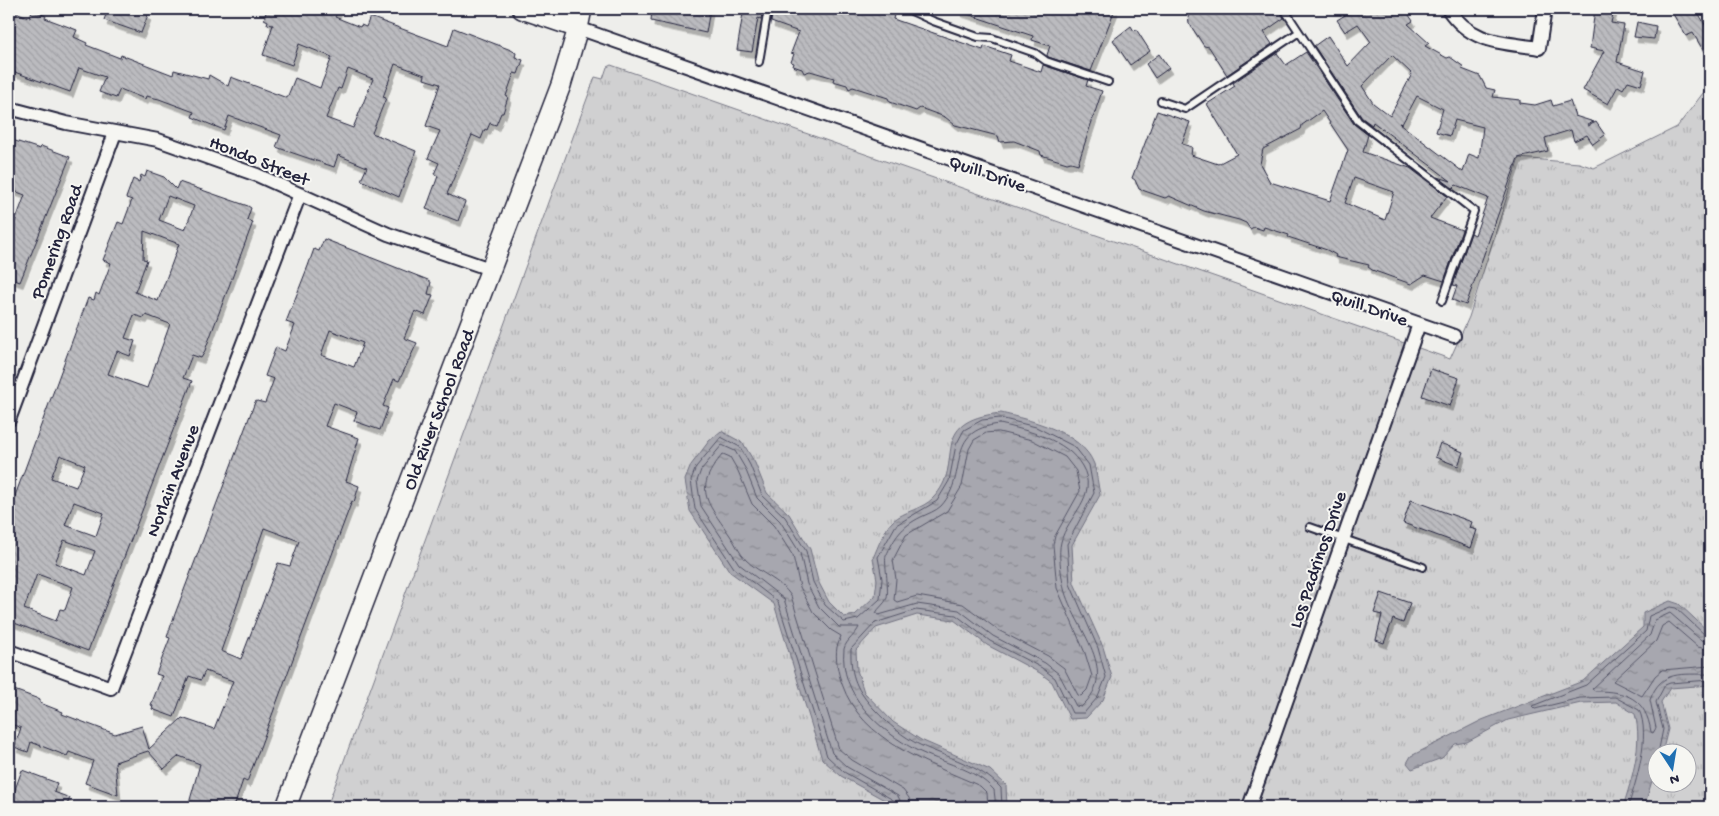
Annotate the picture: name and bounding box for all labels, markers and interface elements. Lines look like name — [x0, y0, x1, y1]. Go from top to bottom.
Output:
street label: Hondo Street — [205, 132, 314, 194]
street label: Quill Drive — [945, 151, 1029, 199]
street label: Pomering Road — [27, 180, 90, 304]
street label: Quill Drive — [1327, 285, 1411, 333]
street label: Old River School Road — [399, 325, 482, 494]
street label: Norlain Avenue — [142, 422, 206, 541]
street label: Los Padrinos Drive — [1285, 489, 1354, 632]
north arrow — [1646, 744, 1696, 794]
text: N — [1668, 769, 1680, 788]

